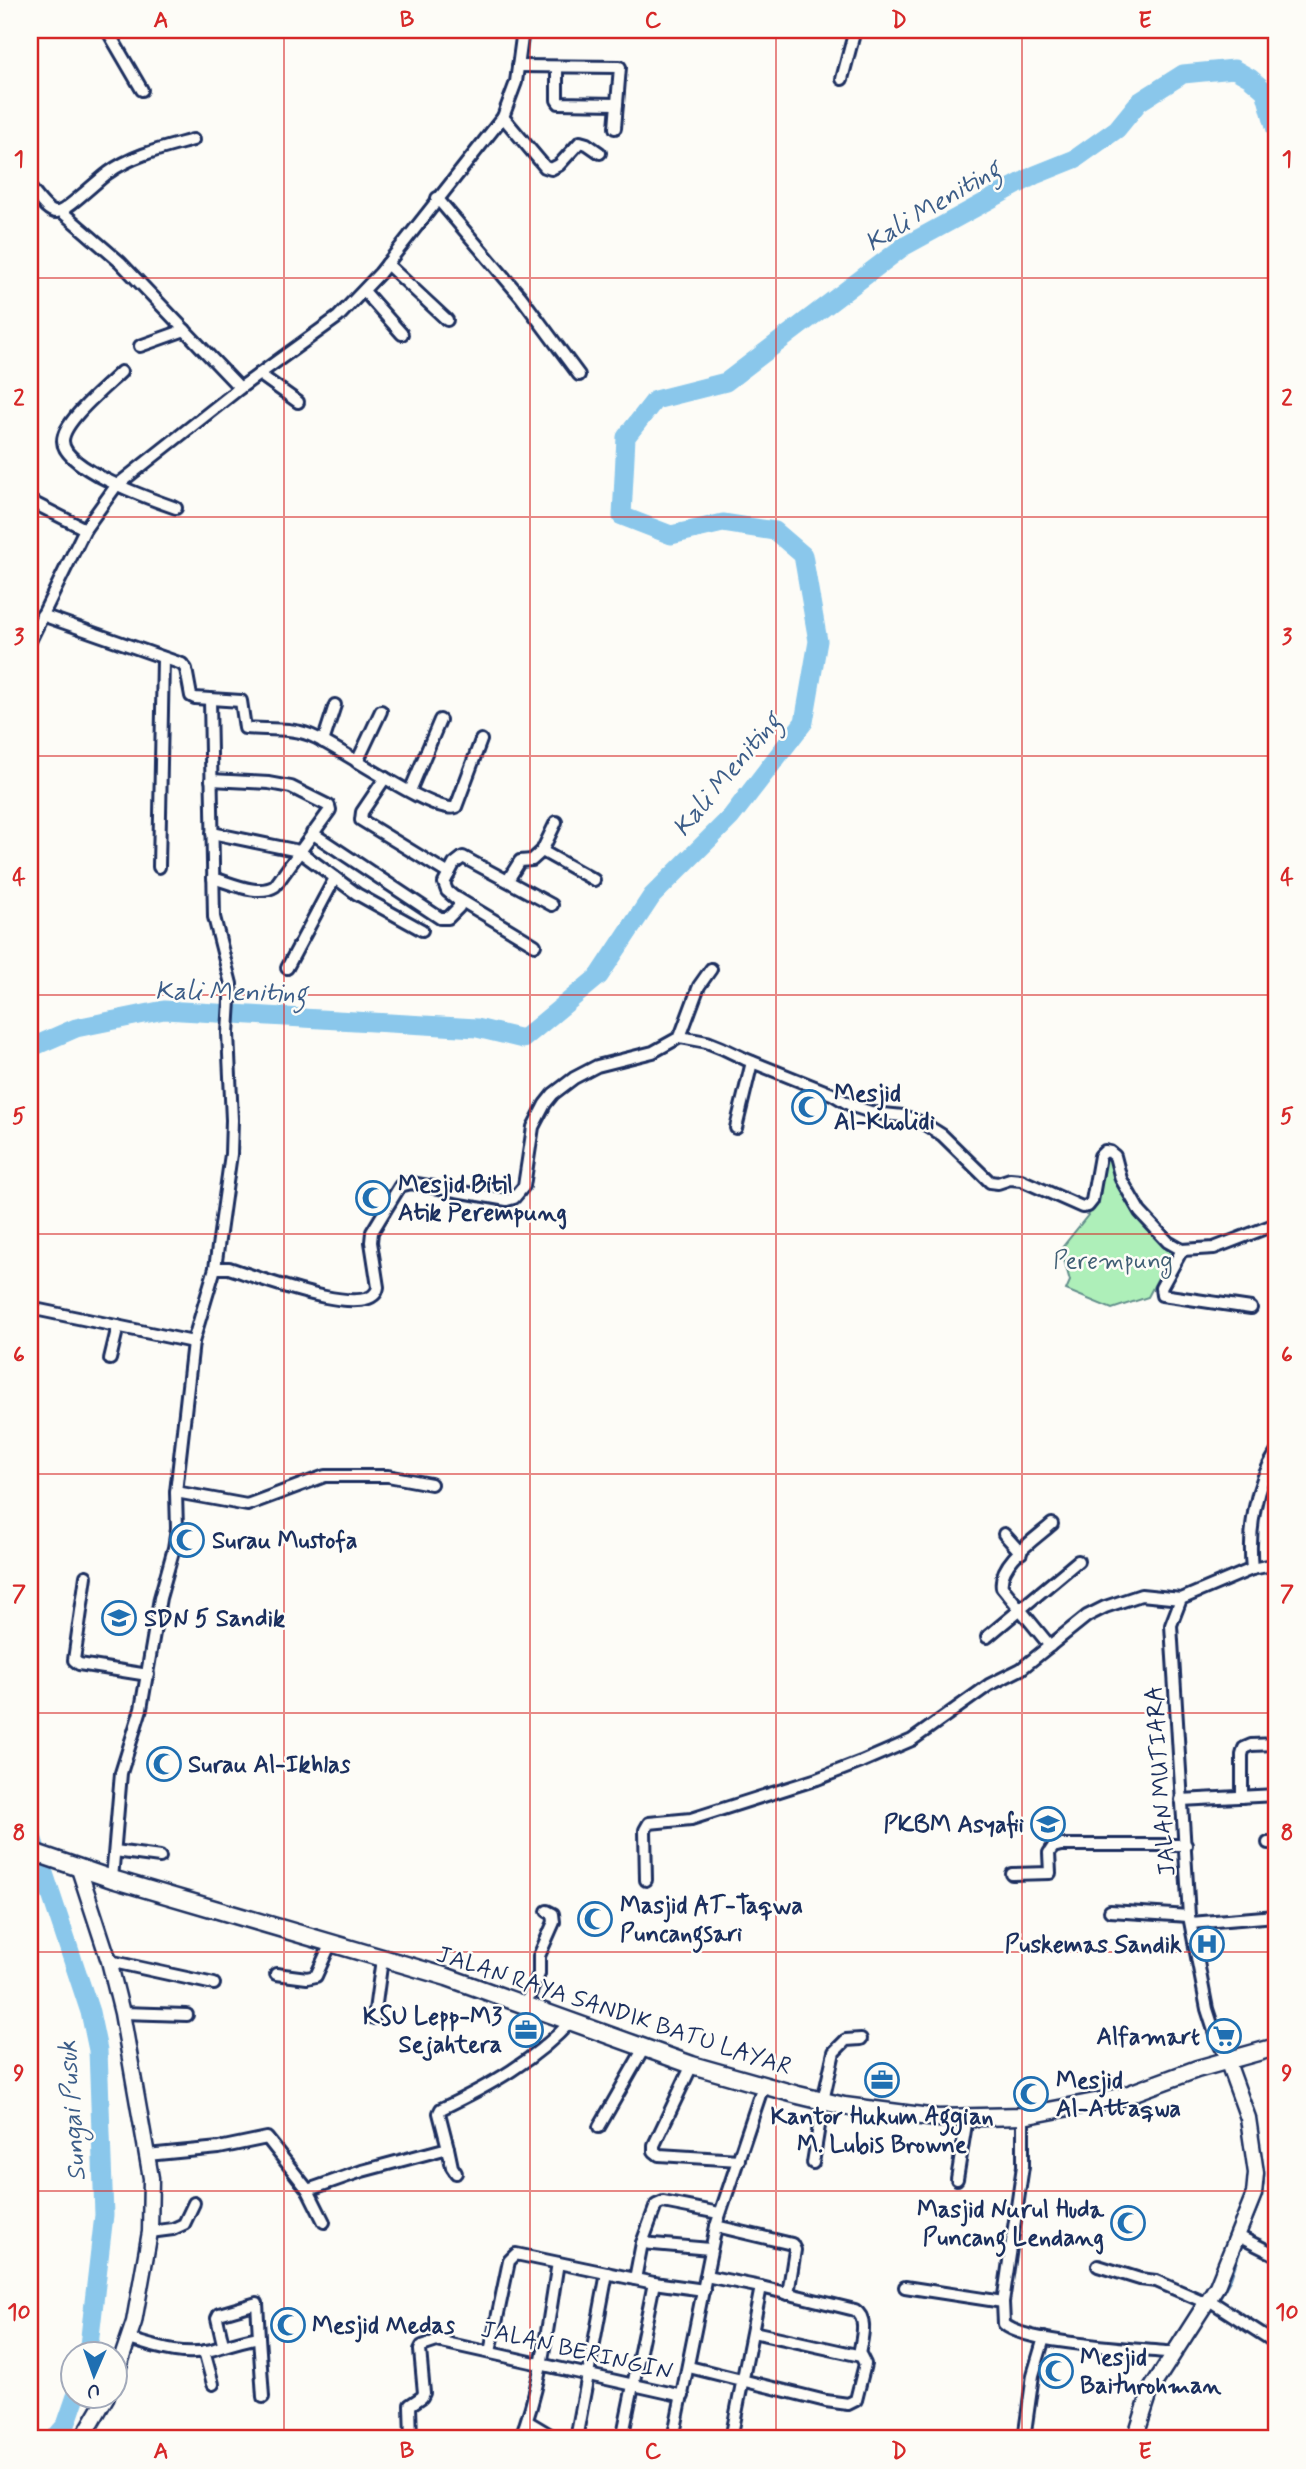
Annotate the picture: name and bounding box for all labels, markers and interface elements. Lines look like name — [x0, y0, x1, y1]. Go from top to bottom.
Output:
text: A — [153, 6, 169, 36]
text: B — [400, 6, 415, 36]
text: C — [645, 6, 662, 36]
text: D — [891, 6, 907, 36]
text: E — [1138, 6, 1152, 36]
text: 1 — [14, 145, 24, 175]
text: 1 — [1282, 145, 1292, 175]
water label: Kali Meniting — [859, 151, 1011, 263]
text: 2 — [13, 384, 25, 414]
text: 2 — [1281, 384, 1293, 414]
text: 3 — [14, 623, 25, 653]
text: 3 — [1282, 623, 1293, 653]
water label: Kali Meniting — [666, 704, 794, 846]
text: 4 — [12, 863, 26, 893]
text: 4 — [1280, 863, 1294, 893]
water label: Kali Meniting — [154, 975, 310, 1014]
place label: Mesjid Al-Kholidi — [834, 1079, 935, 1138]
mosque icon: Mesjid Al-Kholidi — [790, 1088, 828, 1126]
text: 5 — [12, 1102, 26, 1132]
text: 5 — [1280, 1102, 1294, 1132]
place label: Mesjid Bitil Atik Perempung — [398, 1170, 567, 1230]
mosque icon: Mesjid Bitil Atik Perempung — [354, 1179, 392, 1217]
park label: Perempung — [1053, 1246, 1173, 1279]
text: 6 — [13, 1341, 25, 1371]
text: 6 — [1281, 1341, 1293, 1371]
mosque icon: Surau Mustofa — [168, 1521, 206, 1559]
place label: Surau Mustofa — [212, 1526, 358, 1557]
text: 7 — [12, 1580, 26, 1610]
text: 7 — [1280, 1580, 1294, 1610]
school or university icon: SDN 5 Sandik — [100, 1599, 138, 1637]
place label: SDN 5 Sandik — [144, 1604, 285, 1635]
street label: JALAN MUTIARA — [1139, 1684, 1184, 1877]
mosque icon: Surau Al-Ikhlas — [145, 1745, 183, 1783]
place label: Surau Al-Ikhlas — [188, 1750, 351, 1781]
school or university icon: PKBM Asyafii — [1029, 1805, 1067, 1843]
place label: PKBM Asyafii — [884, 1810, 1025, 1841]
text: 8 — [13, 1819, 25, 1849]
text: 8 — [1281, 1819, 1293, 1849]
place label: Masjid AT-Taqwa Puncangsari — [620, 1891, 803, 1953]
mosque icon: Masjid AT-Taqwa Puncangsari — [576, 1900, 614, 1938]
hospital icon: Puskemas Sandik — [1188, 1925, 1226, 1963]
place label: Puskemas Sandik — [1005, 1930, 1182, 1961]
street label: JALAN RAYA SANDIK BATU LAYAR — [432, 1939, 795, 2084]
place label: KSU Lepp-M3 Sejahtera — [363, 2002, 502, 2061]
office icon: KSU Lepp-M3 Sejahtera — [507, 2011, 545, 2049]
supermarket icon: Alfamart — [1205, 2017, 1243, 2055]
place label: Alfamart — [1097, 2022, 1200, 2053]
water label: Sungai Pusuk — [51, 2039, 97, 2182]
text: 9 — [13, 2059, 25, 2089]
text: 9 — [1281, 2059, 1293, 2089]
office icon: Kantor Hukum Aggian M. Lubis Browne — [863, 2061, 901, 2099]
place label: Mesjid Al-Attaqwa — [1056, 2066, 1181, 2125]
mosque icon: Mesjid Al-Attaqwa — [1012, 2075, 1050, 2113]
place label: Kantor Hukum Aggian M. Lubis Browne — [770, 2102, 994, 2161]
place label: Masjid Nurul Huda Puncang Lendang — [917, 2195, 1105, 2257]
mosque icon: Masjid Nurul Huda Puncang Lendang — [1109, 2204, 1147, 2242]
text: 10 — [7, 2298, 31, 2328]
text: 10 — [1275, 2298, 1299, 2328]
mosque icon: Mesjid Medas — [269, 2306, 307, 2344]
place label: Mesjid Medas — [312, 2311, 455, 2343]
street label: JALAN BERINGIN — [478, 2314, 676, 2389]
north arrow — [60, 2340, 130, 2410]
place label: Mesjid Baiturohman — [1080, 2343, 1222, 2402]
mosque icon: Mesjid Baiturohman — [1037, 2352, 1075, 2390]
text: U — [87, 2378, 100, 2403]
text: A — [153, 2437, 169, 2467]
text: B — [400, 2437, 415, 2467]
text: C — [645, 2437, 662, 2467]
text: D — [891, 2437, 907, 2467]
text: E — [1138, 2437, 1152, 2467]

